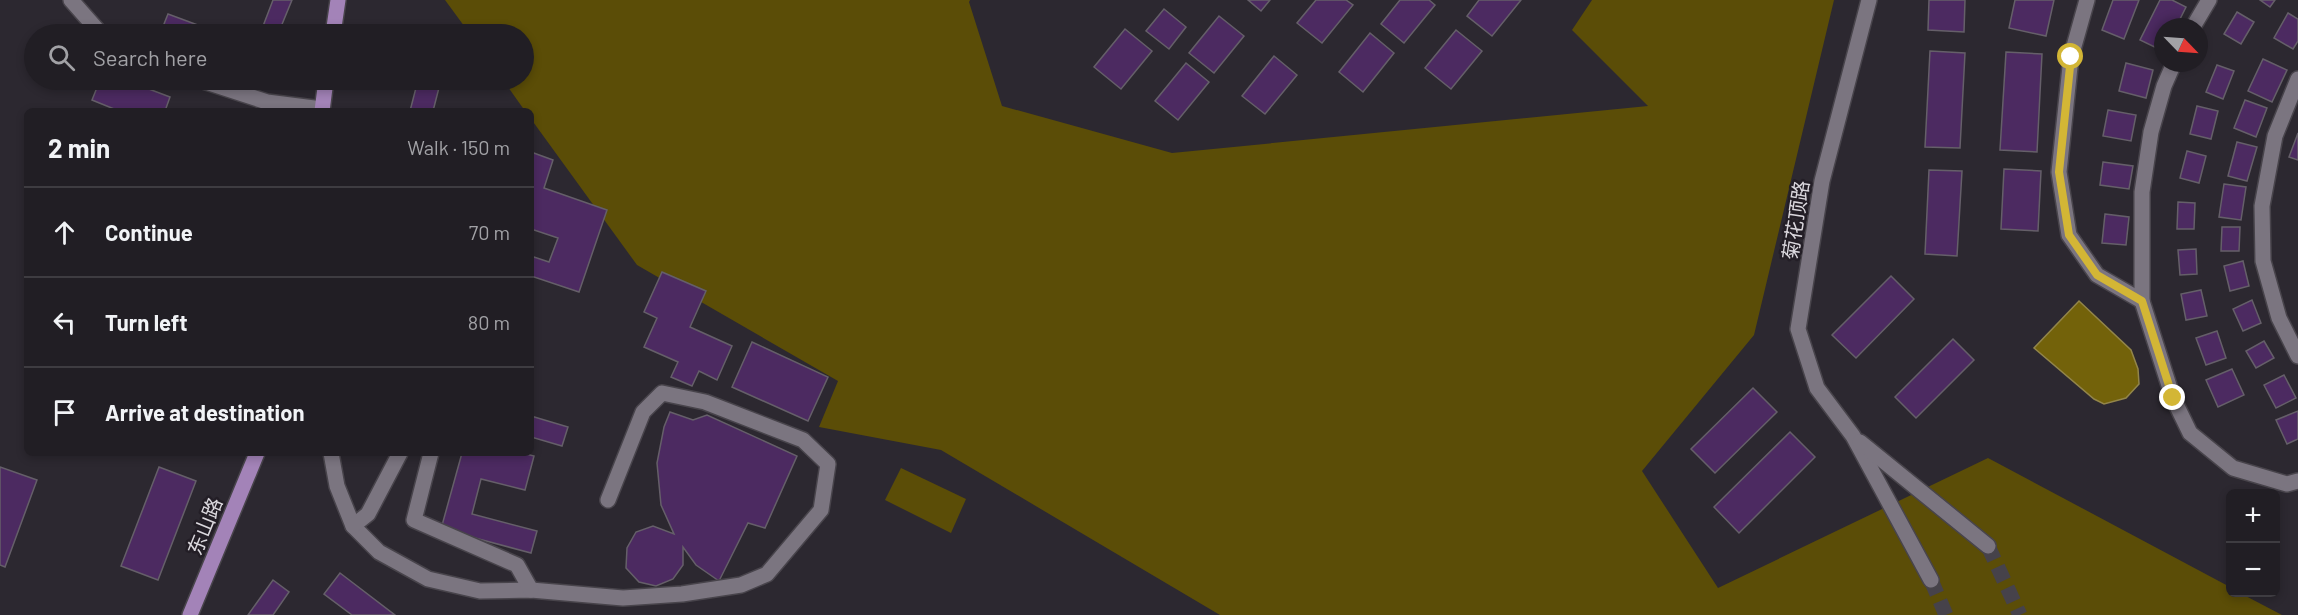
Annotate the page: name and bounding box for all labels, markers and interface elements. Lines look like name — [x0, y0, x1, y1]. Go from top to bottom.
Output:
north arrow — [2154, 18, 2208, 72]
search box — [24, 24, 534, 90]
icon: search — [45, 41, 78, 74]
route start — [2057, 43, 2083, 69]
text: Search here — [93, 44, 207, 70]
text: 2 min — [48, 132, 110, 163]
text: Walk · 150 m — [407, 135, 510, 159]
street label: 菊花顶路 — [1777, 179, 1813, 261]
icon: ahead — [48, 216, 81, 249]
text: Continue — [105, 219, 193, 245]
text: 70 m — [469, 220, 510, 244]
icon: left — [48, 306, 81, 339]
text: Turn left — [105, 309, 188, 335]
text: 80 m — [468, 310, 510, 334]
route end — [2159, 384, 2185, 410]
icon: arrive — [48, 396, 81, 429]
text: Arrive at destination — [105, 399, 304, 425]
map controls — [2226, 489, 2280, 597]
button: + — [2226, 489, 2280, 543]
street label: 东山路 — [182, 494, 226, 558]
button: − — [2226, 543, 2280, 597]

